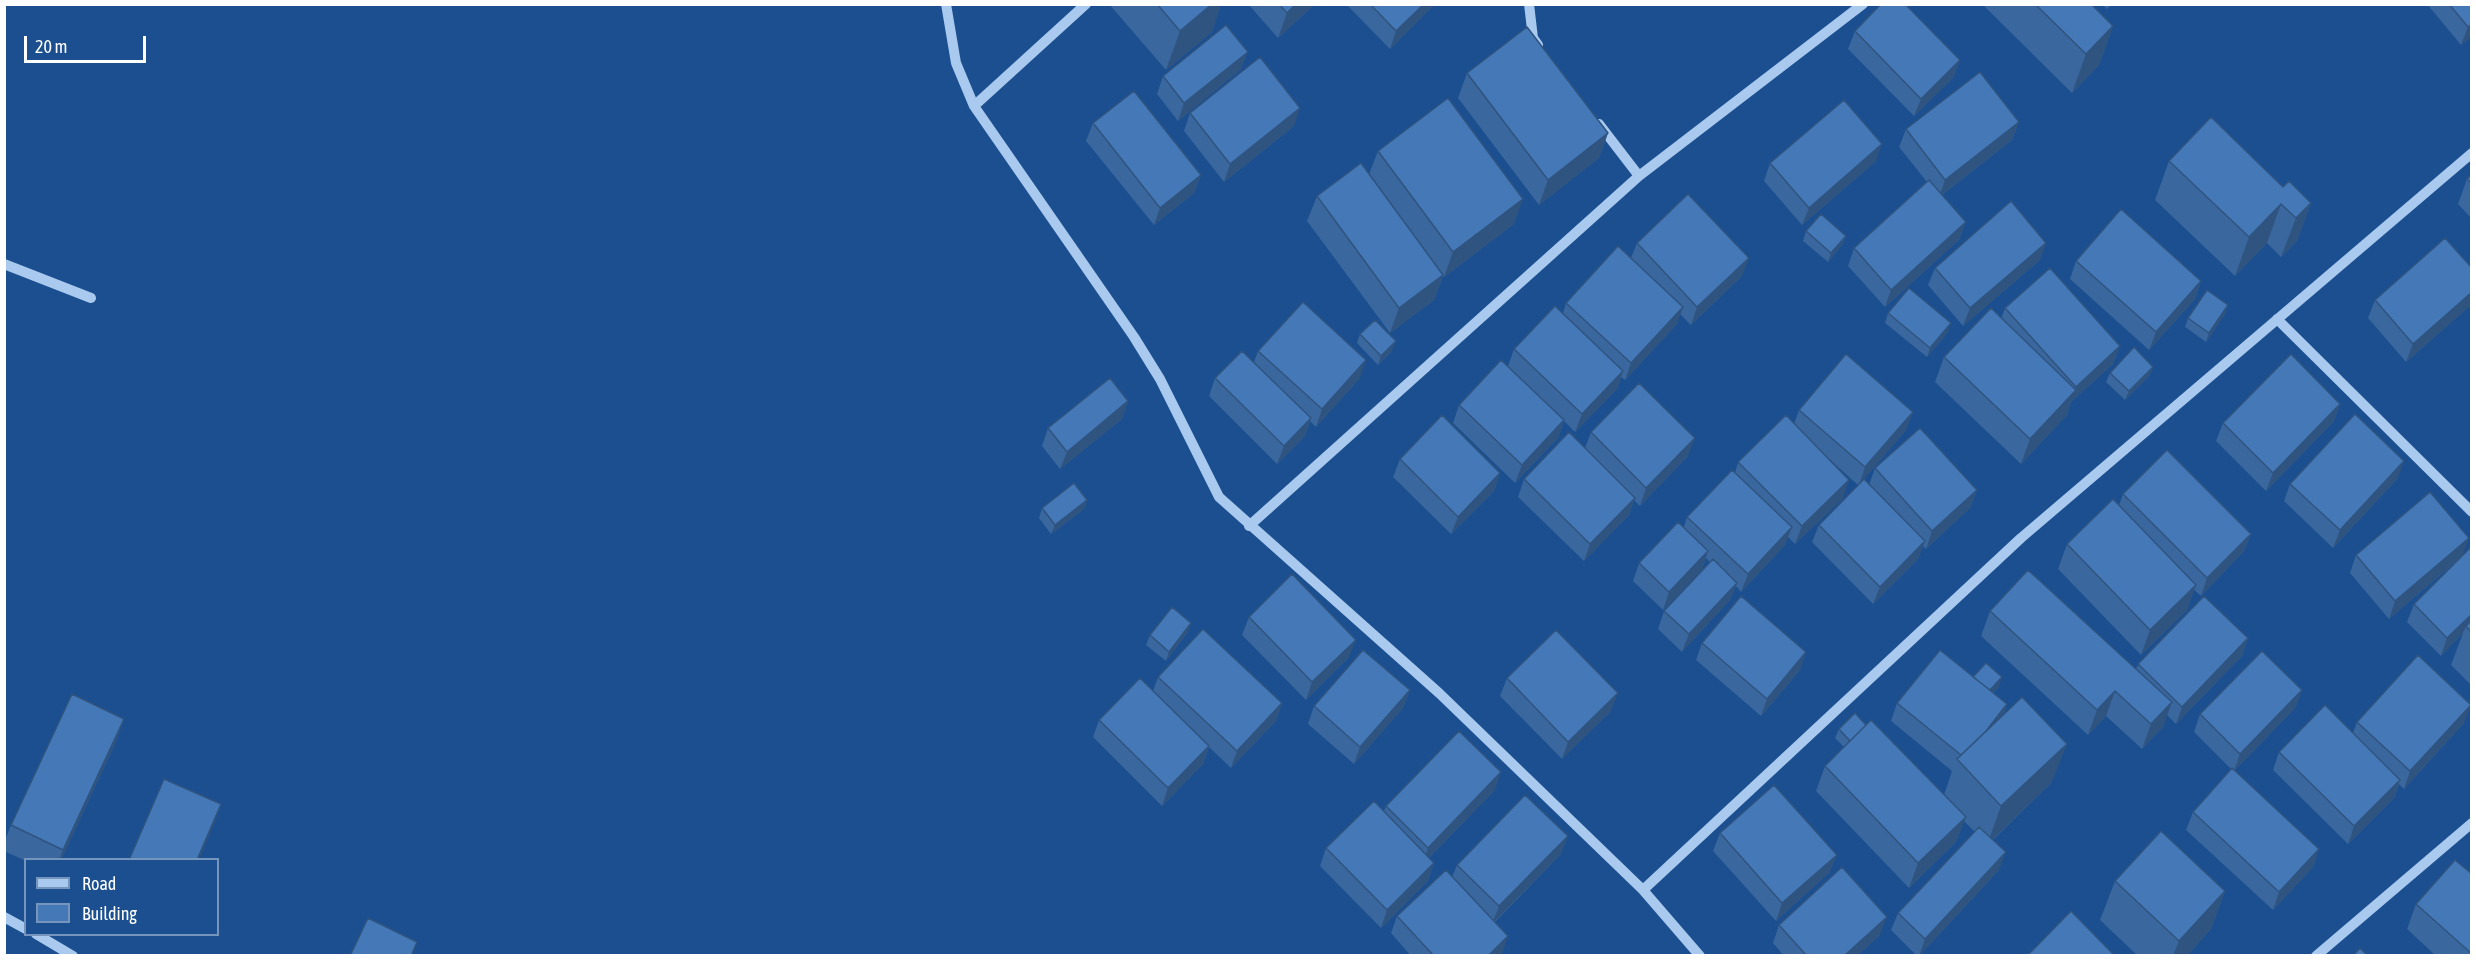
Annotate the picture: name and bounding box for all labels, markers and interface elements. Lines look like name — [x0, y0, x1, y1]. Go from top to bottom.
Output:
scale bar — [27, 24, 148, 62]
text: 20 m — [35, 36, 67, 57]
legend — [24, 858, 219, 936]
text: Road — [82, 873, 116, 894]
text: Building — [82, 903, 137, 924]

